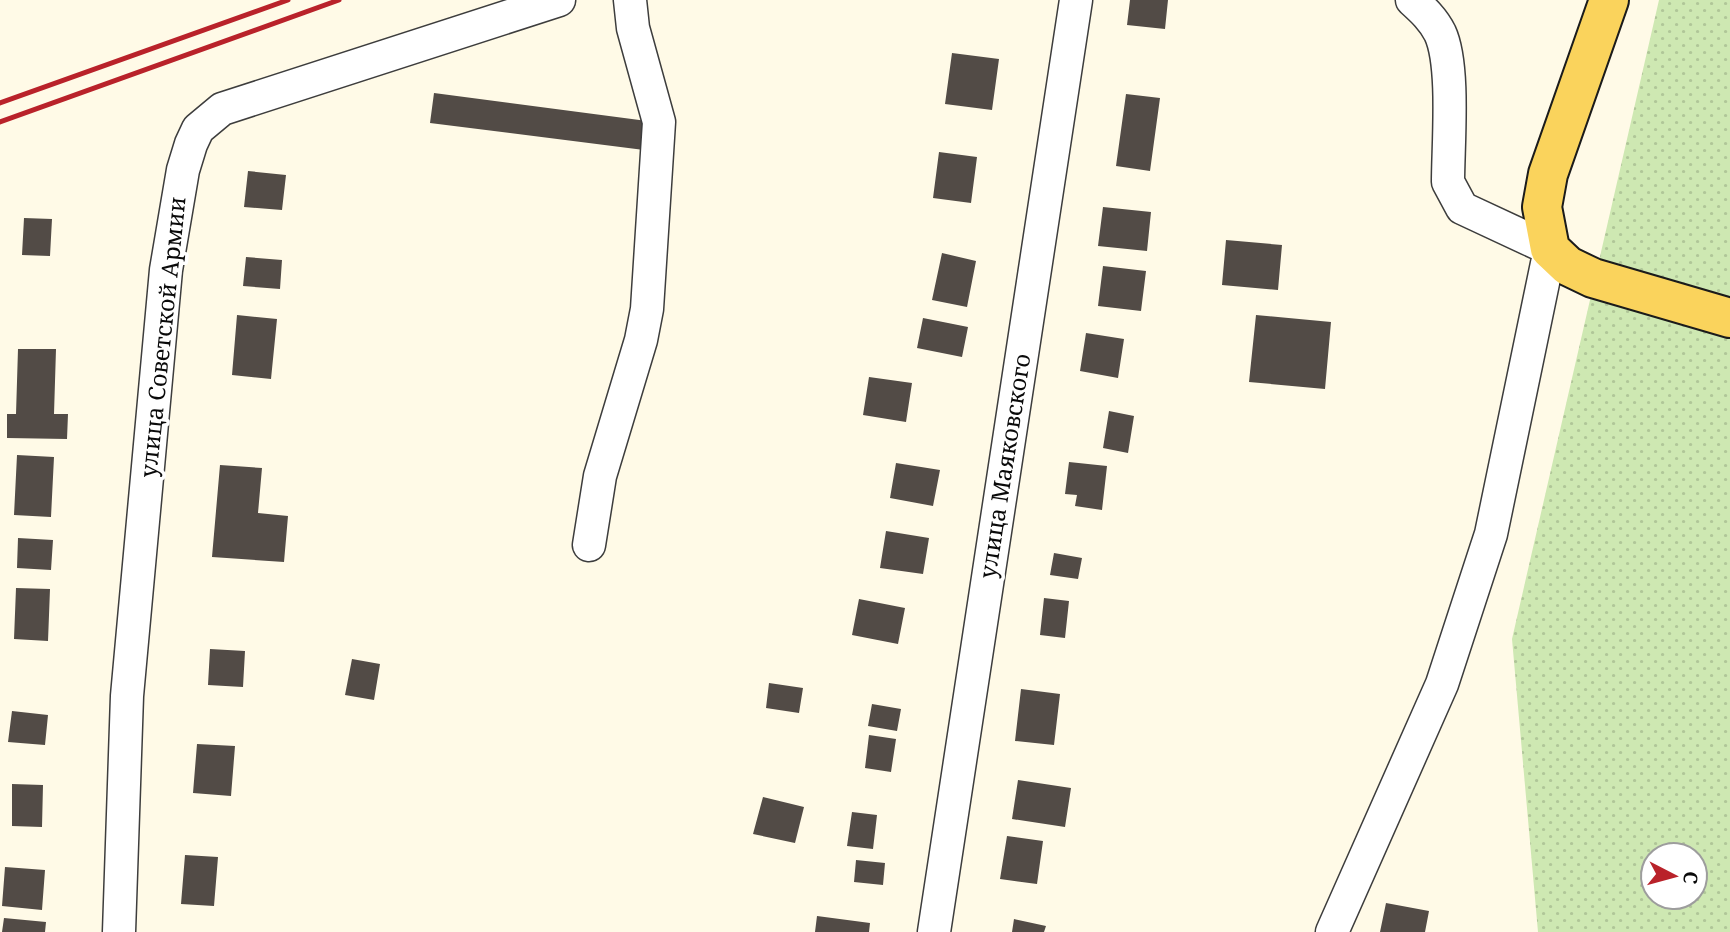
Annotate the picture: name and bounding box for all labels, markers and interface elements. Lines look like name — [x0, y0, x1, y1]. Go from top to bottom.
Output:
street label: улица Советской Армии — [131, 195, 193, 479]
street label: улица Маяковского — [970, 351, 1038, 581]
north arrow — [1639, 841, 1709, 911]
text: С — [1677, 870, 1704, 885]

